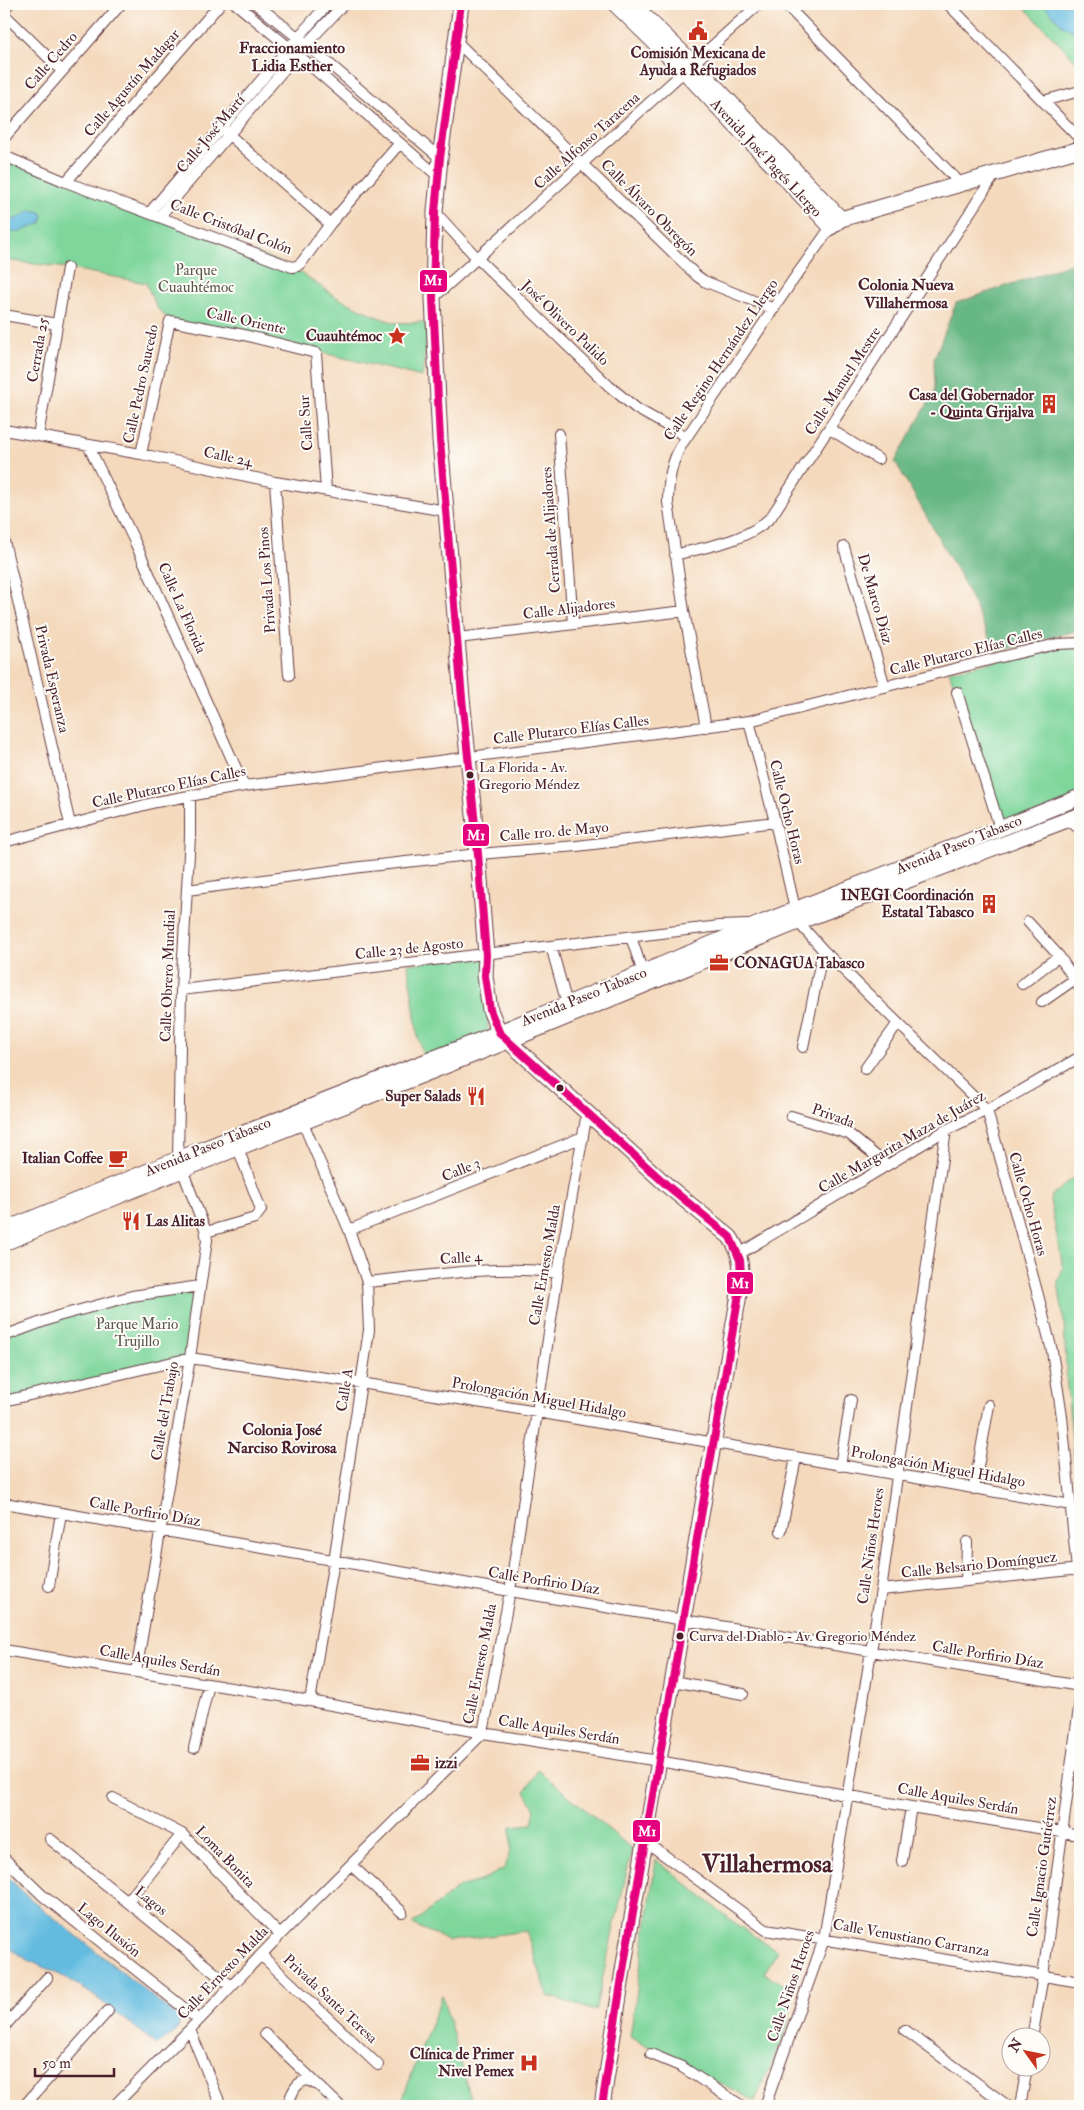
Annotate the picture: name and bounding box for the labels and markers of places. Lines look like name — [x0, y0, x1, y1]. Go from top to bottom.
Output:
public building icon: Comisión Mexicana de Ayuda a Refugiados — [687, 20, 709, 42]
place label: Comisión Mexicana de Ayuda a Refugiados — [630, 44, 766, 81]
place icon: Cuauhtémoc — [386, 325, 408, 347]
place label: Cuauhtémoc — [306, 327, 383, 346]
place label: Casa del Gobernador - Quinta Grijalva — [909, 386, 1035, 422]
building icon: Casa del Gobernador - Quinta Grijalva — [1038, 393, 1060, 415]
place label: La Florida - Av. Gregorio Méndez — [479, 759, 580, 793]
marker: La Florida - Av. Gregorio Méndez — [465, 770, 475, 780]
place label: INEGI Coordinación Estatal Tabasco — [841, 886, 975, 922]
building icon: INEGI Coordinación Estatal Tabasco — [978, 893, 1000, 915]
office icon: CONAGUA Tabasco — [708, 952, 730, 974]
place label: CONAGUA Tabasco — [734, 954, 865, 973]
unlabelled marker — [555, 1083, 565, 1093]
restaurant icon: Super Salads — [465, 1085, 487, 1107]
place label: Super Salads — [385, 1087, 461, 1107]
cafe icon: Italian Coffee — [107, 1147, 129, 1169]
place label: Italian Coffee — [22, 1149, 104, 1168]
restaurant icon: Las Alitas — [120, 1210, 142, 1232]
place label: Las Alitas — [146, 1212, 205, 1231]
place label: Curva del Diablo - Av. Gregorio Méndez — [689, 1628, 916, 1645]
marker: Curva del Diablo - Av. Gregorio Méndez — [675, 1631, 685, 1641]
office icon: izzi — [409, 1752, 431, 1774]
place label: izzi — [434, 1754, 458, 1773]
place label: Clínica de Primer Nivel Pemex — [410, 2045, 514, 2081]
hospital icon: Clínica de Primer Nivel Pemex — [518, 2052, 540, 2074]

